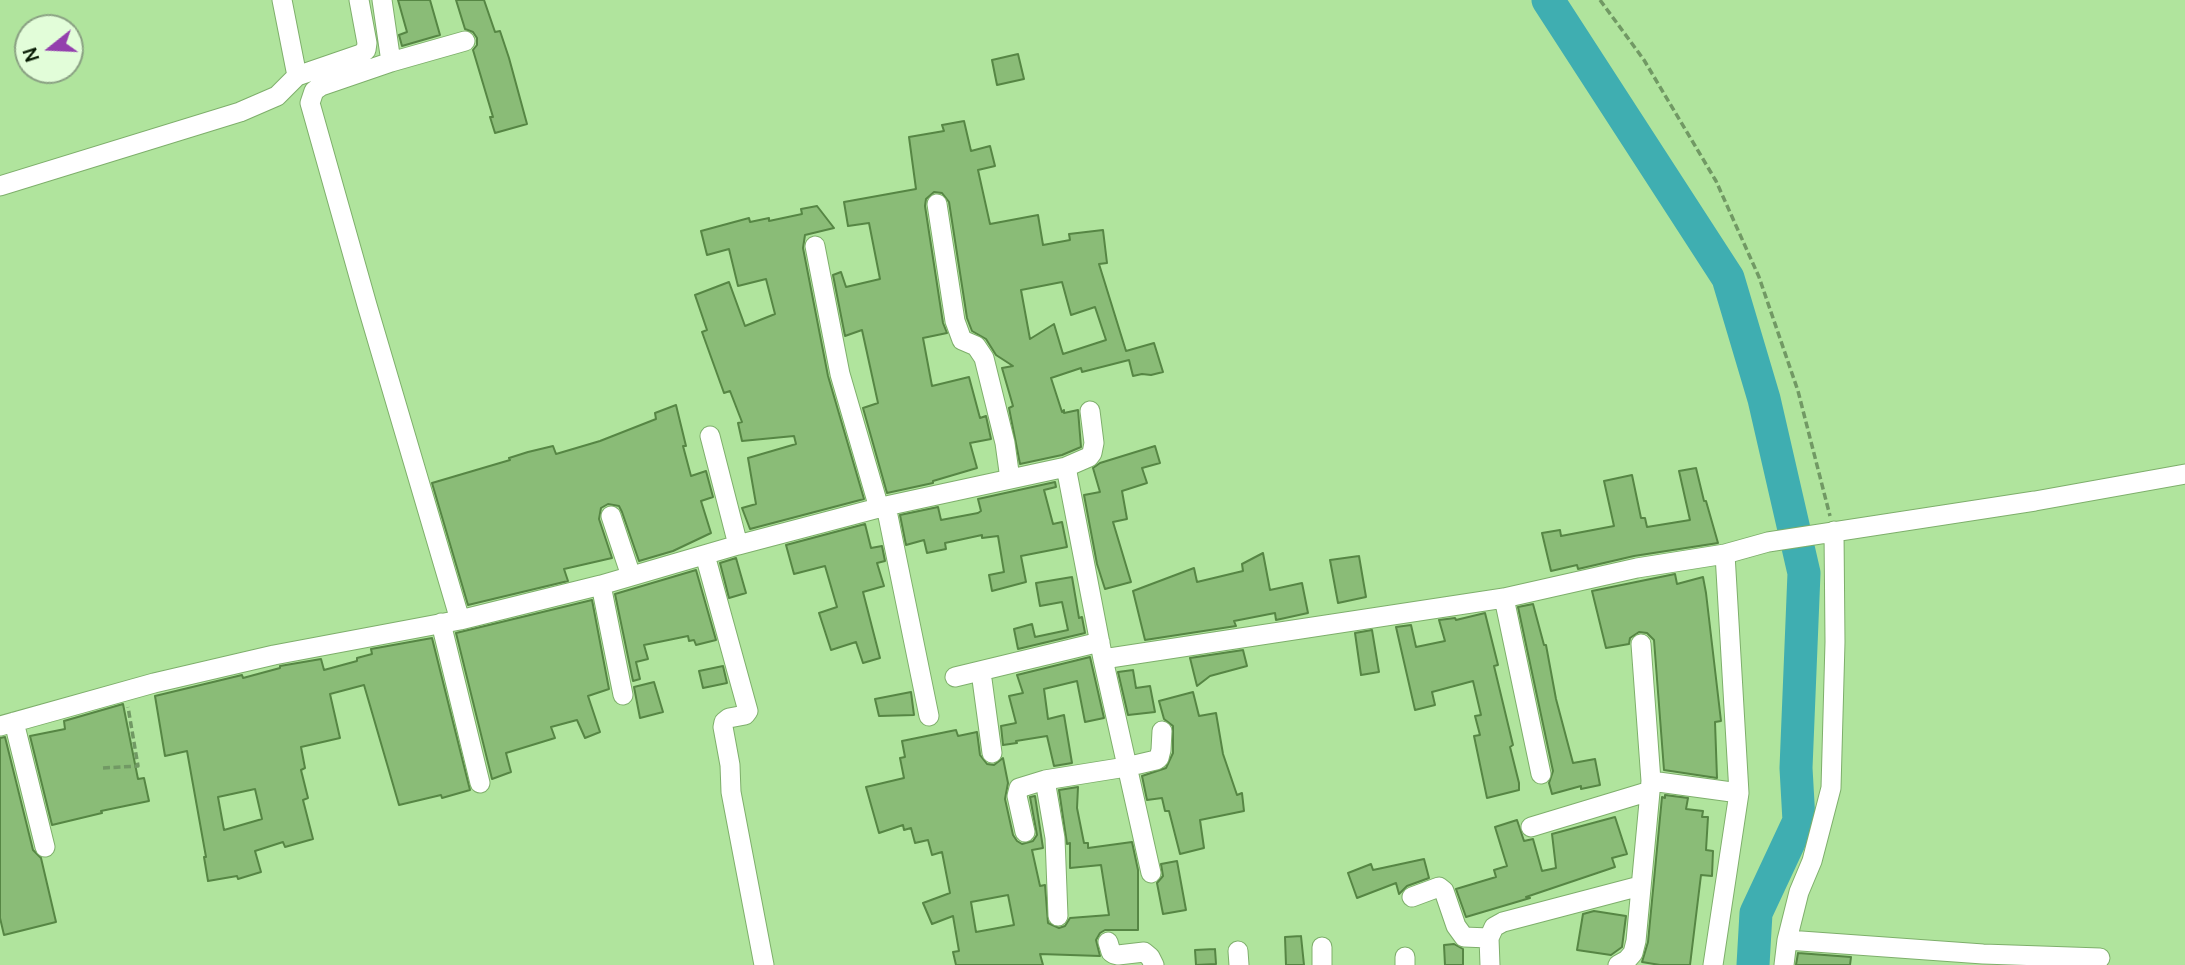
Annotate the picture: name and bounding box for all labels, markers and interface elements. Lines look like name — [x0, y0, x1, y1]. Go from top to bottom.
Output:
north arrow — [14, 14, 84, 84]
text: N — [16, 44, 45, 65]

